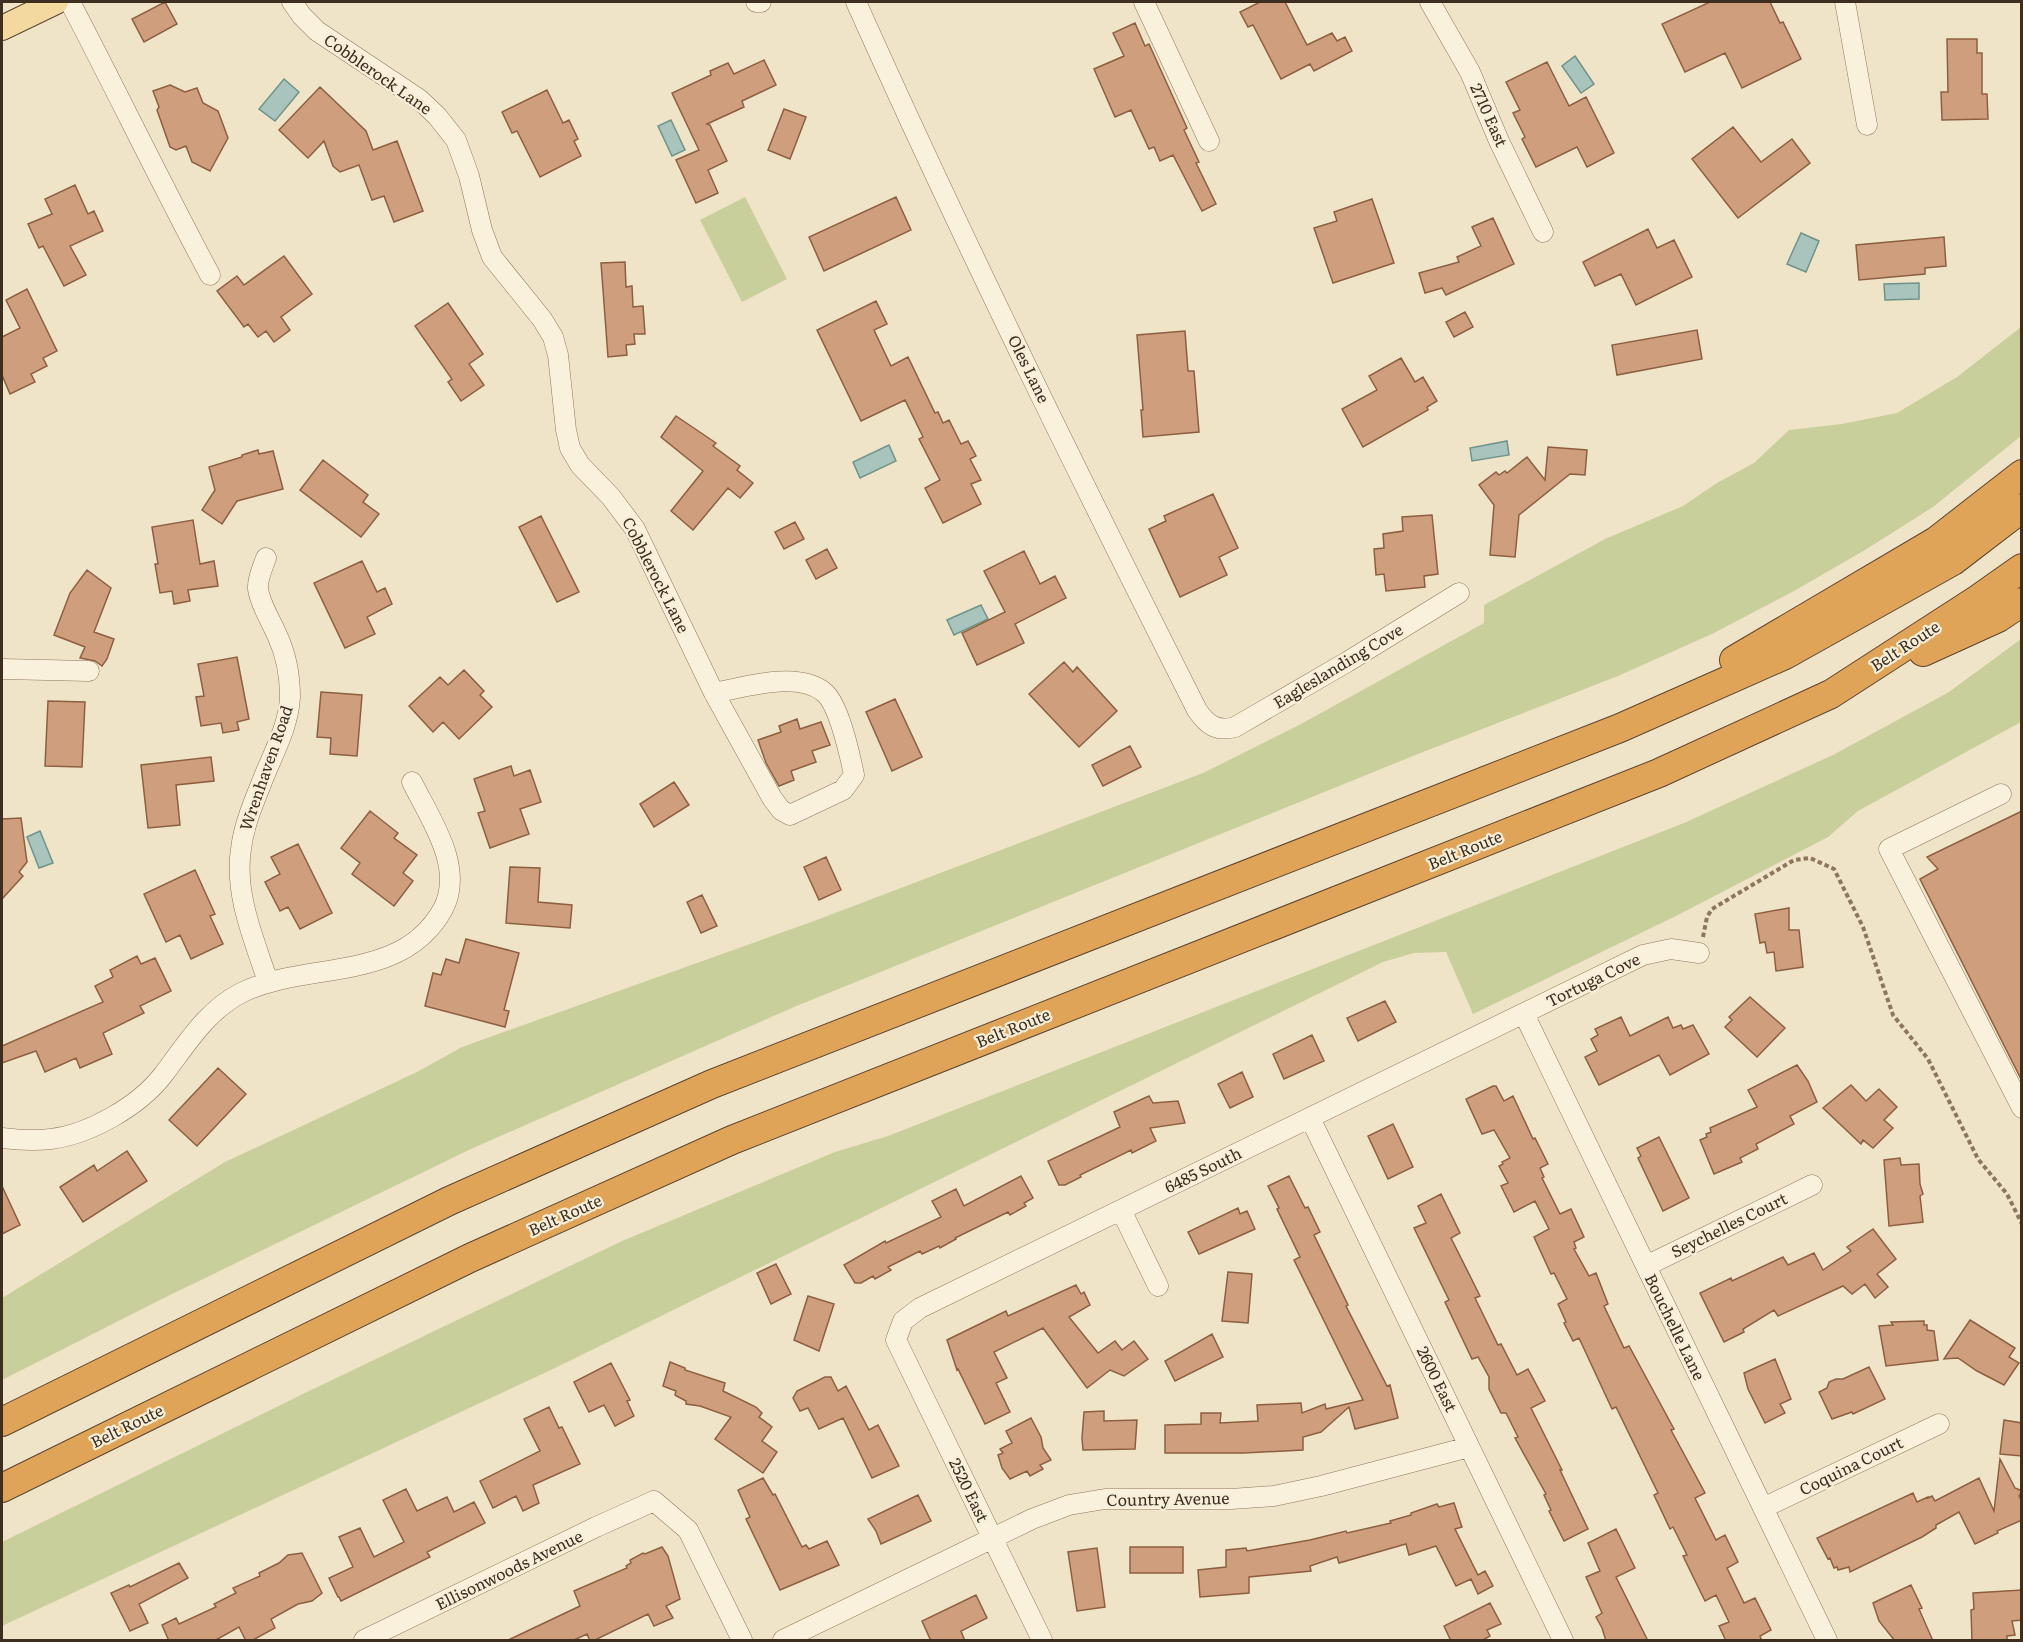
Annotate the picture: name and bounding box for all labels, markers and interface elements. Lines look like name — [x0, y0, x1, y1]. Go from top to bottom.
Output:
street label: Cobblerock Lane — [320, 27, 438, 119]
street label: 2710 East — [1465, 79, 1515, 151]
street label: Oles Lane — [1003, 330, 1057, 407]
street label: Cobblerock Lane — [617, 512, 696, 637]
street label: Belt Route — [1865, 614, 1944, 677]
street label: Eagleslanding Cove — [1268, 617, 1407, 714]
street label: Wrenhaven Road — [232, 702, 298, 834]
street label: Belt Route — [1424, 823, 1505, 875]
street label: Tortuga Cove — [1541, 946, 1644, 1012]
street label: Belt Route — [972, 1001, 1053, 1053]
street label: 6485 South — [1160, 1140, 1246, 1198]
street label: Seychelles Court — [1666, 1185, 1791, 1263]
street label: Belt Route — [524, 1187, 605, 1241]
street label: Bouchelle Lane — [1640, 1269, 1712, 1384]
street label: 2600 East — [1412, 1342, 1464, 1416]
street label: Belt Route — [86, 1397, 167, 1453]
street label: Coquina Court — [1795, 1429, 1907, 1501]
street label: 2520 East — [944, 1453, 996, 1526]
street label: Country Avenue — [1106, 1485, 1230, 1511]
street label: Ellisonwoods Avenue — [431, 1523, 586, 1615]

